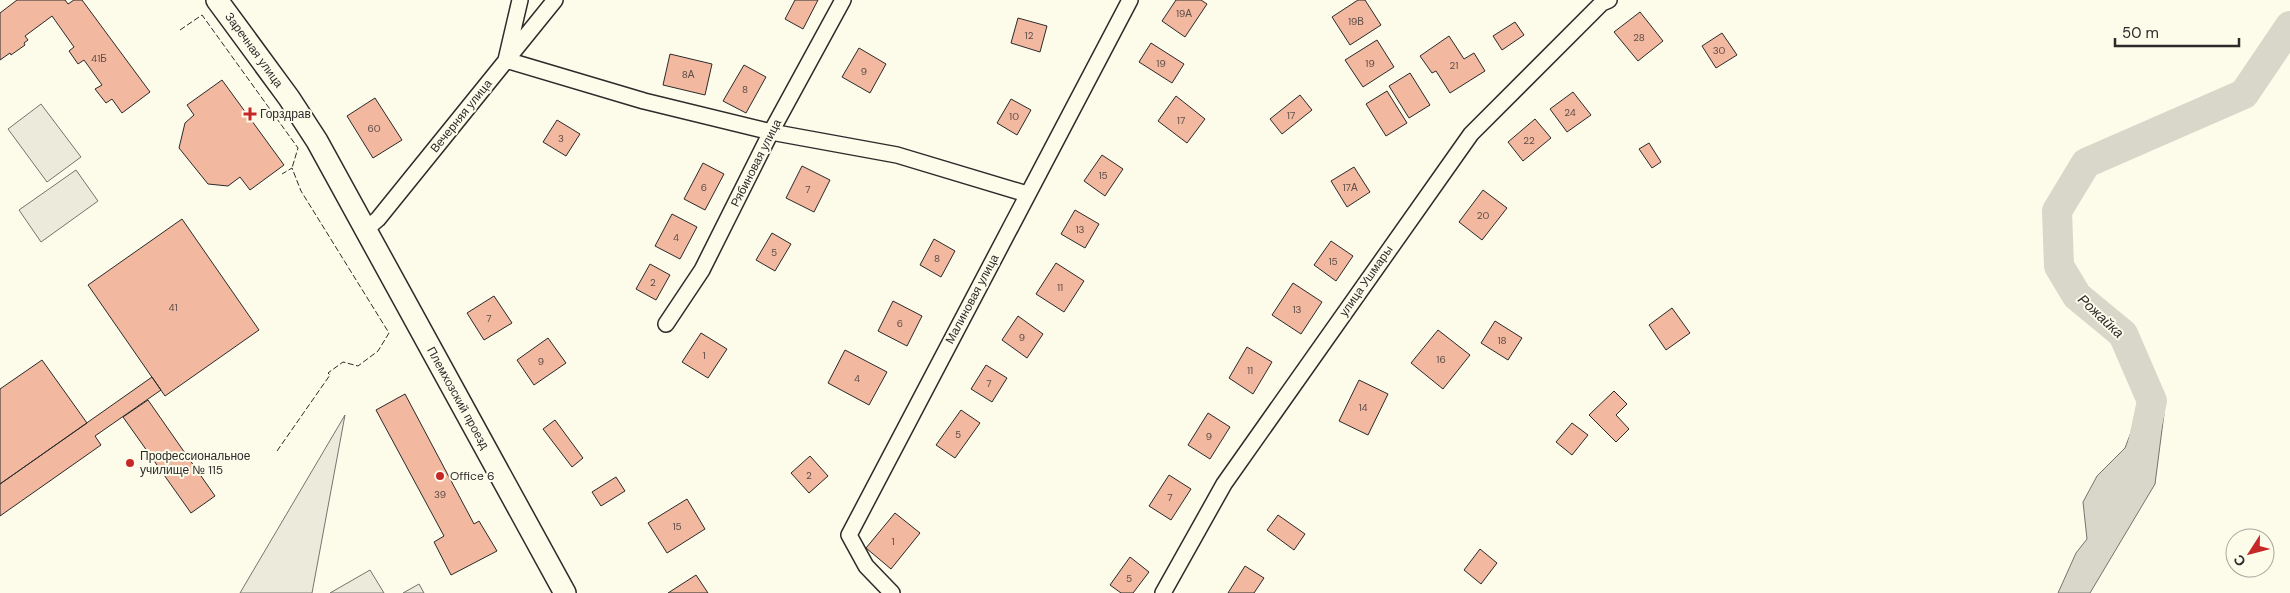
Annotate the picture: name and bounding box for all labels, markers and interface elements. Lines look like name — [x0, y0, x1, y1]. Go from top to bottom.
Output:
house number: 19А — [1176, 7, 1192, 20]
street label: Заречная улица — [221, 9, 287, 91]
house number: 19В — [1348, 15, 1364, 28]
scale bar — [2115, 15, 2239, 47]
text: 50 m — [2122, 23, 2159, 43]
house number: 12 — [1025, 29, 1034, 42]
house number: 28 — [1633, 31, 1645, 44]
house number: 30 — [1713, 44, 1726, 57]
house number: 41Б — [91, 52, 107, 65]
house number: 19 — [1156, 57, 1166, 70]
house number: 19 — [1365, 57, 1375, 70]
house number: 21 — [1450, 59, 1458, 72]
house number: 9 — [861, 65, 867, 78]
house number: 8А — [682, 68, 695, 81]
street label: Вечерняя улица — [427, 76, 496, 156]
house number: 8 — [742, 83, 748, 96]
place label: Горздрав — [260, 106, 311, 122]
house number: 24 — [1564, 106, 1576, 119]
marker: Горздрав — [244, 108, 256, 120]
house number: 17 — [1287, 109, 1295, 122]
house number: 10 — [1009, 110, 1019, 123]
house number: 17 — [1177, 114, 1185, 127]
street label: Рябиновая улица — [727, 116, 785, 210]
house number: 60 — [367, 122, 381, 135]
house number: 3 — [558, 132, 564, 145]
house number: 22 — [1523, 134, 1535, 147]
house number: 15 — [1098, 169, 1108, 182]
house number: 6 — [701, 181, 707, 194]
house number: 17А — [1342, 181, 1358, 194]
house number: 7 — [805, 183, 811, 196]
house number: 20 — [1477, 209, 1489, 222]
house number: 13 — [1075, 223, 1085, 236]
house number: 4 — [673, 231, 679, 244]
street label: улица Ушмары — [1336, 242, 1396, 320]
house number: 5 — [771, 246, 777, 259]
street label: Малиновая улица — [942, 251, 1003, 347]
house number: 8 — [934, 252, 940, 265]
house number: 15 — [1328, 255, 1338, 268]
house number: 2 — [650, 276, 656, 289]
house number: 11 — [1057, 281, 1063, 294]
water label: Рожайка — [2074, 290, 2128, 342]
house number: 41 — [168, 301, 178, 314]
house number: 13 — [1292, 303, 1302, 316]
house number: 7 — [486, 312, 492, 325]
house number: 6 — [897, 317, 903, 330]
house number: 9 — [1019, 331, 1025, 344]
house number: 18 — [1497, 334, 1507, 347]
street label: Племхозский проезд — [423, 344, 493, 452]
house number: 1 — [702, 349, 706, 362]
house number: 16 — [1436, 353, 1446, 366]
house number: 9 — [538, 355, 544, 368]
house number: 11 — [1247, 364, 1253, 377]
house number: 4 — [854, 372, 860, 385]
house number: 7 — [986, 377, 992, 390]
house number: 14 — [1358, 401, 1368, 414]
house number: 5 — [955, 428, 961, 441]
house number: 9 — [1206, 430, 1212, 443]
place label: Профессиональное училище № 115 — [140, 448, 251, 478]
marker: Профессиональное училище № 115 — [124, 457, 136, 469]
place label: Office 6 — [450, 468, 495, 484]
house number: 2 — [806, 469, 812, 482]
marker: Office 6 — [434, 470, 446, 482]
house number: 39 — [434, 488, 446, 501]
house number: 7 — [1167, 491, 1173, 504]
house number: 15 — [672, 520, 682, 533]
north arrow — [2225, 528, 2275, 578]
house number: 1 — [891, 535, 895, 548]
text: С — [2229, 551, 2250, 570]
house number: 5 — [1126, 572, 1132, 585]

